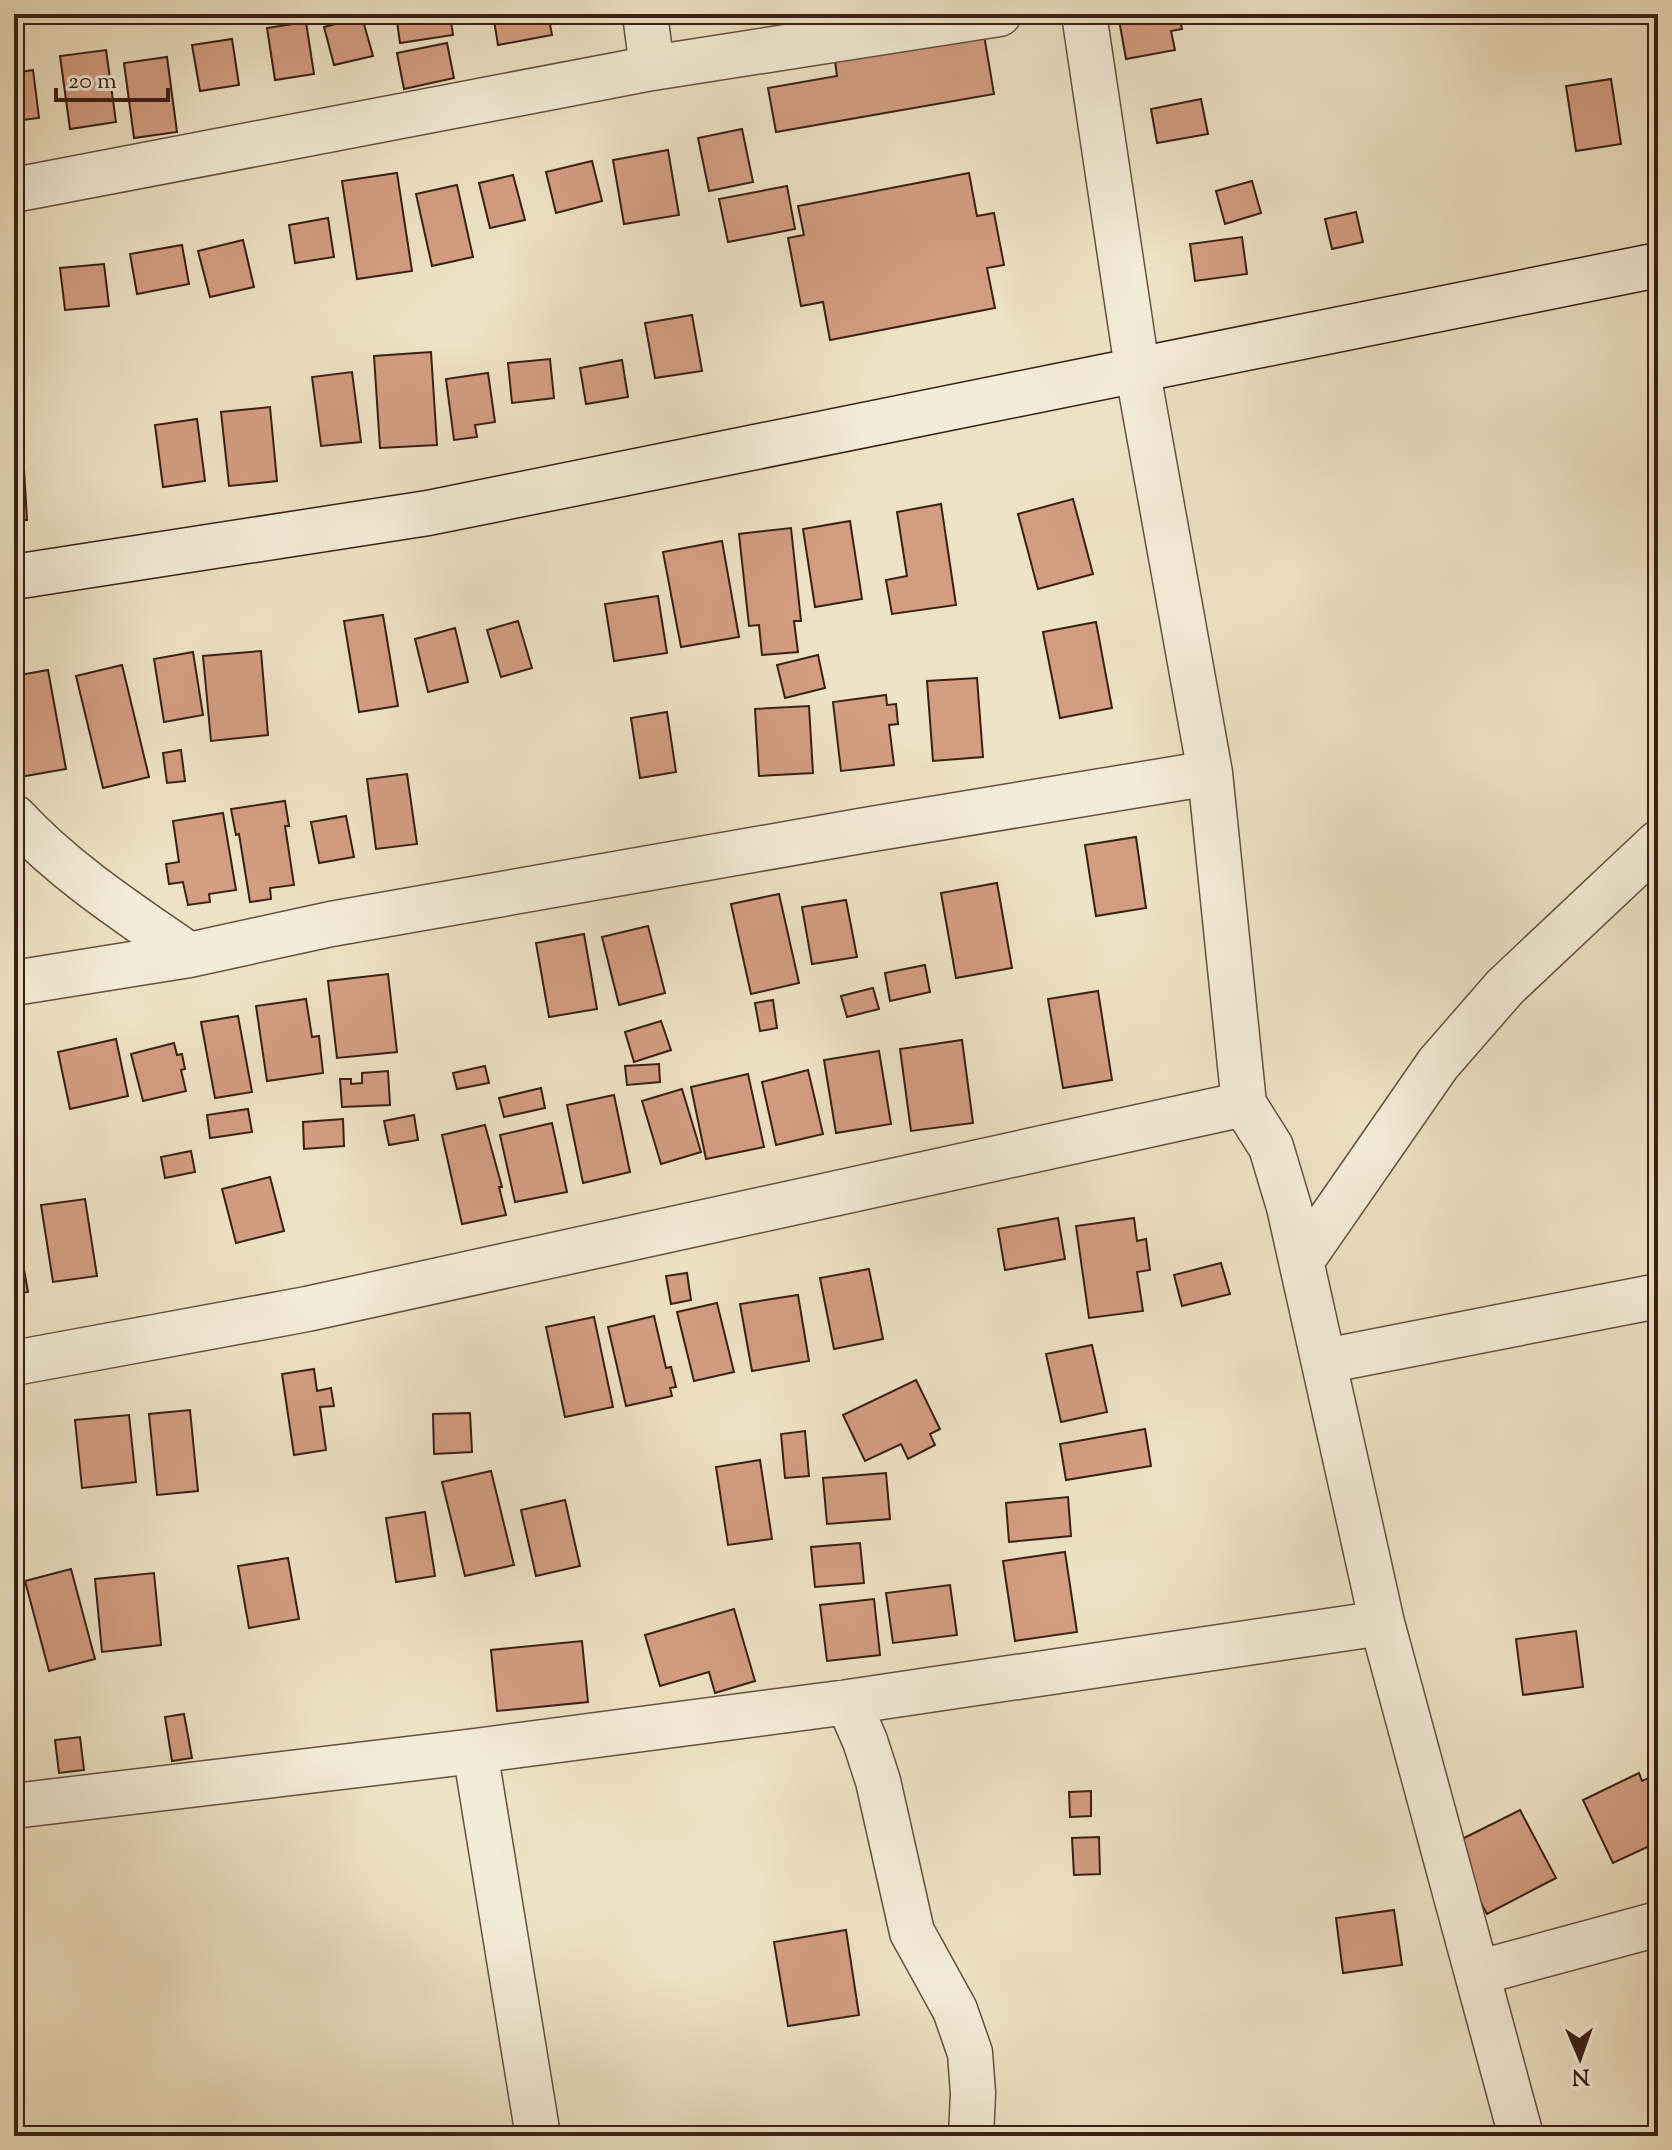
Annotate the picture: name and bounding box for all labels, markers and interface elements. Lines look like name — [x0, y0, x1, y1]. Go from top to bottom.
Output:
scale bar — [56, 52, 168, 102]
text: 20 m — [68, 65, 117, 99]
north arrow — [1540, 2018, 1620, 2098]
text: N — [1571, 2059, 1590, 2091]

